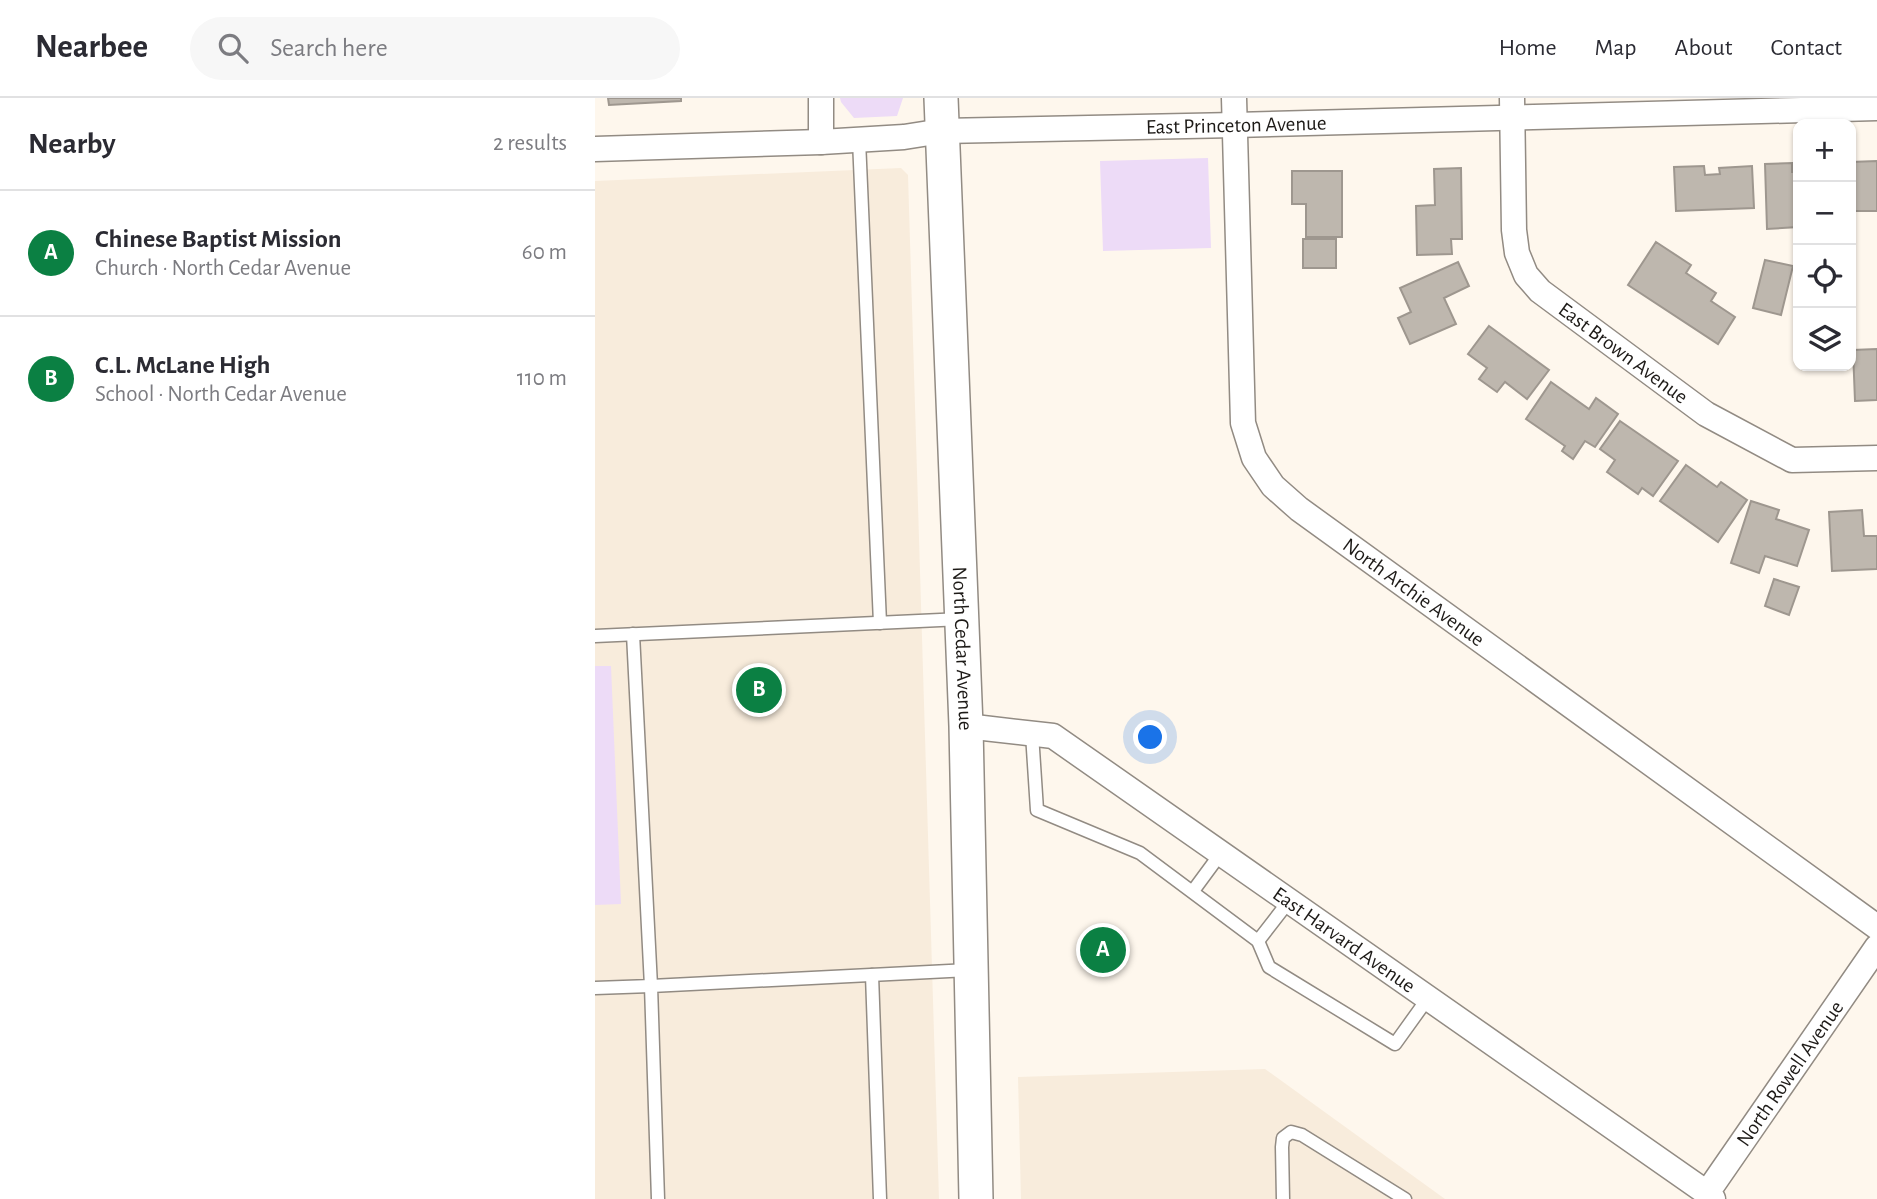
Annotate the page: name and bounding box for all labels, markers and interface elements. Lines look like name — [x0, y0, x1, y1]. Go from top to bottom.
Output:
search box — [190, 17, 680, 80]
icon: search — [214, 29, 252, 67]
text: Nearbee — [35, 31, 148, 64]
text: Search here — [270, 35, 388, 61]
text: Home — [1499, 36, 1557, 60]
text: Map — [1595, 36, 1637, 60]
text: About — [1675, 36, 1732, 60]
text: Contact — [1770, 36, 1842, 60]
street label: East Princeton Avenue — [1146, 113, 1327, 138]
map controls — [1793, 119, 1856, 371]
button: + — [1793, 119, 1856, 182]
text: Nearby — [28, 129, 116, 159]
text: 2 results — [493, 132, 567, 155]
button: − — [1793, 182, 1856, 245]
text: Chinese Baptist Mission — [95, 226, 341, 252]
text: A — [44, 241, 58, 264]
text: 60 m — [522, 241, 567, 264]
button: locate — [1793, 245, 1856, 308]
text: Church · North Cedar Avenue — [95, 257, 351, 280]
street label: East Brown Avenue — [1555, 299, 1692, 408]
button: layers — [1793, 308, 1856, 371]
text: C.L. McLane High — [95, 352, 270, 378]
text: B — [44, 367, 58, 390]
text: 110 m — [517, 367, 567, 390]
text: School · North Cedar Avenue — [95, 383, 347, 406]
street label: North Archie Avenue — [1339, 534, 1488, 650]
street label: North Cedar Avenue — [949, 566, 976, 731]
pin: B — [736, 664, 782, 716]
your location — [1133, 720, 1167, 754]
street label: East Harvard Avenue — [1269, 883, 1419, 997]
pin: A — [1080, 924, 1126, 976]
street label: North Rowell Avenue — [1733, 997, 1848, 1150]

